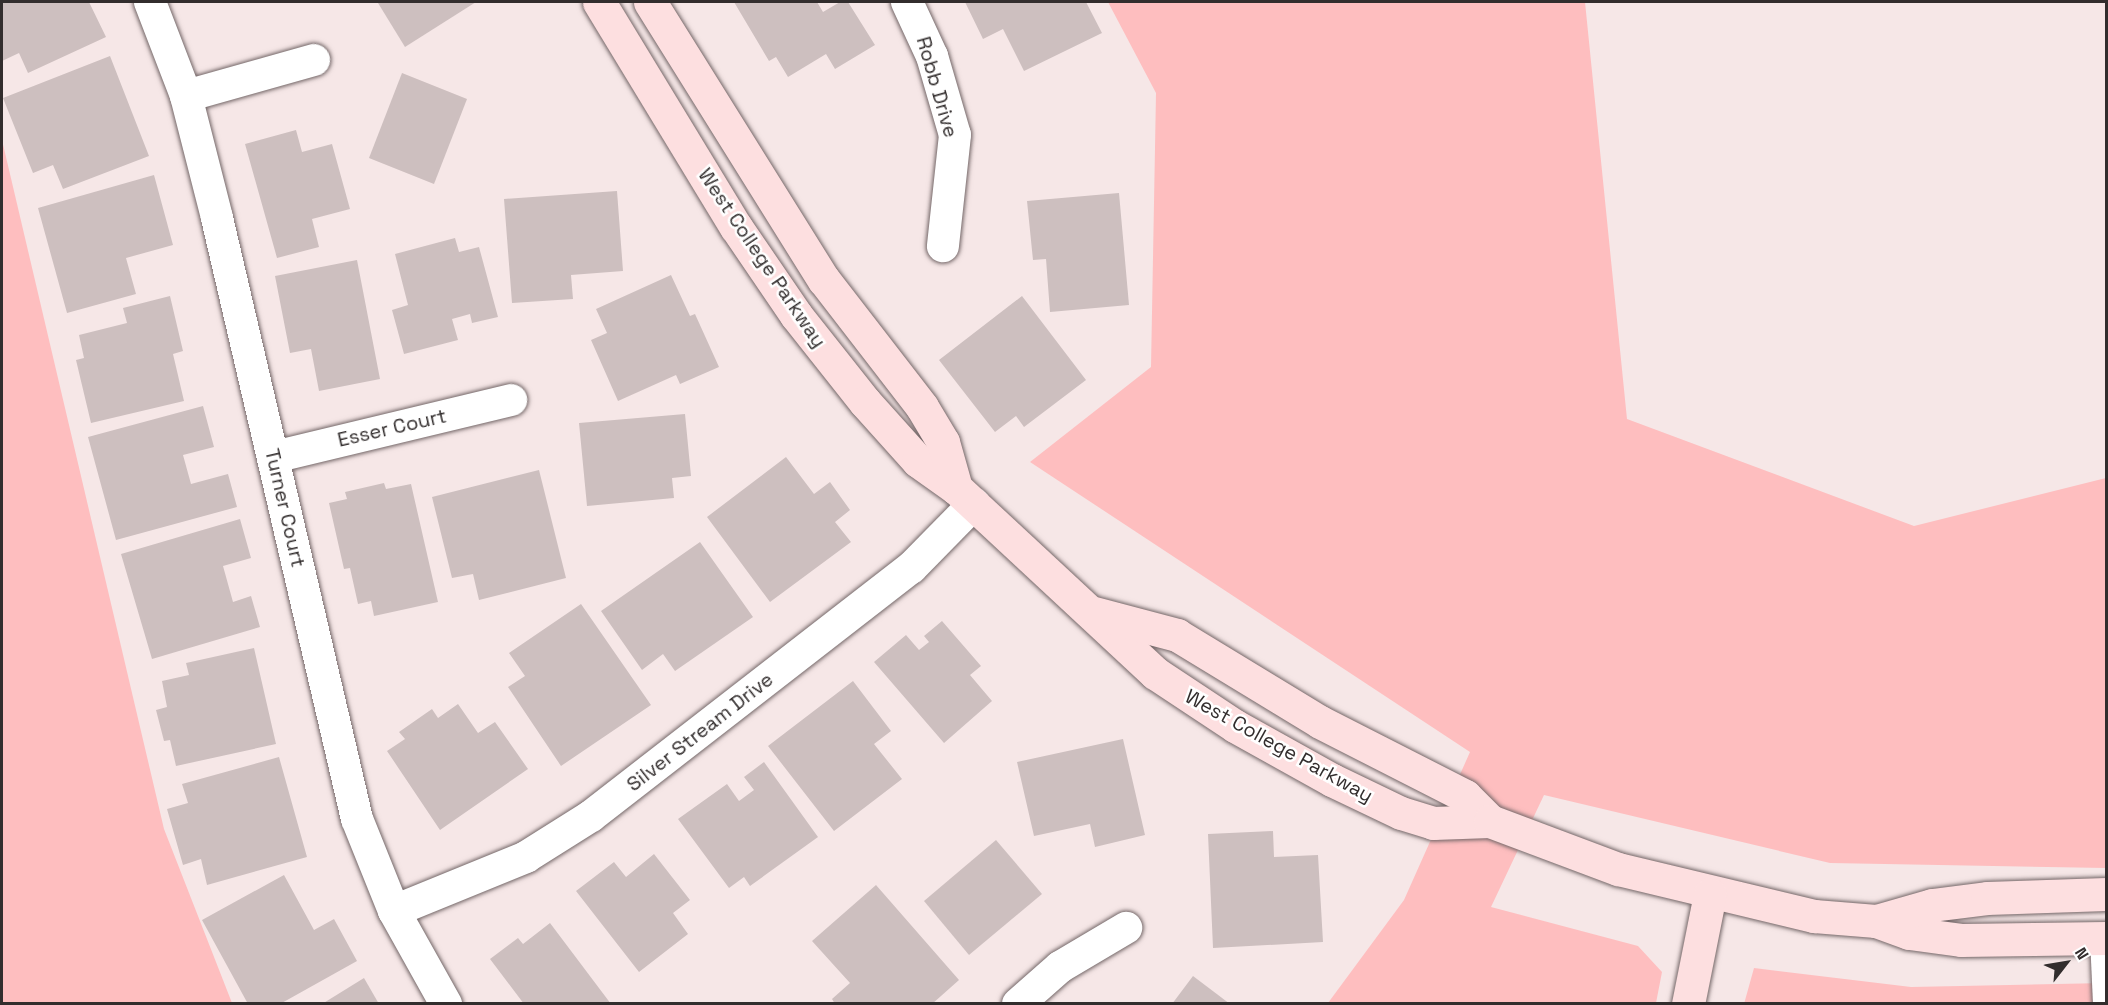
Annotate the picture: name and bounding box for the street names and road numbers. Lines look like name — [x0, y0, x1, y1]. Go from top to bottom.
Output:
street label: Robb Drive — [911, 34, 963, 140]
street label: West College Parkway — [693, 164, 831, 352]
street label: Esser Court — [335, 404, 449, 452]
street label: Turner Court — [260, 446, 310, 570]
street label: Silver Stream Drive — [622, 667, 778, 797]
street label: West College Parkway — [1181, 684, 1377, 808]

